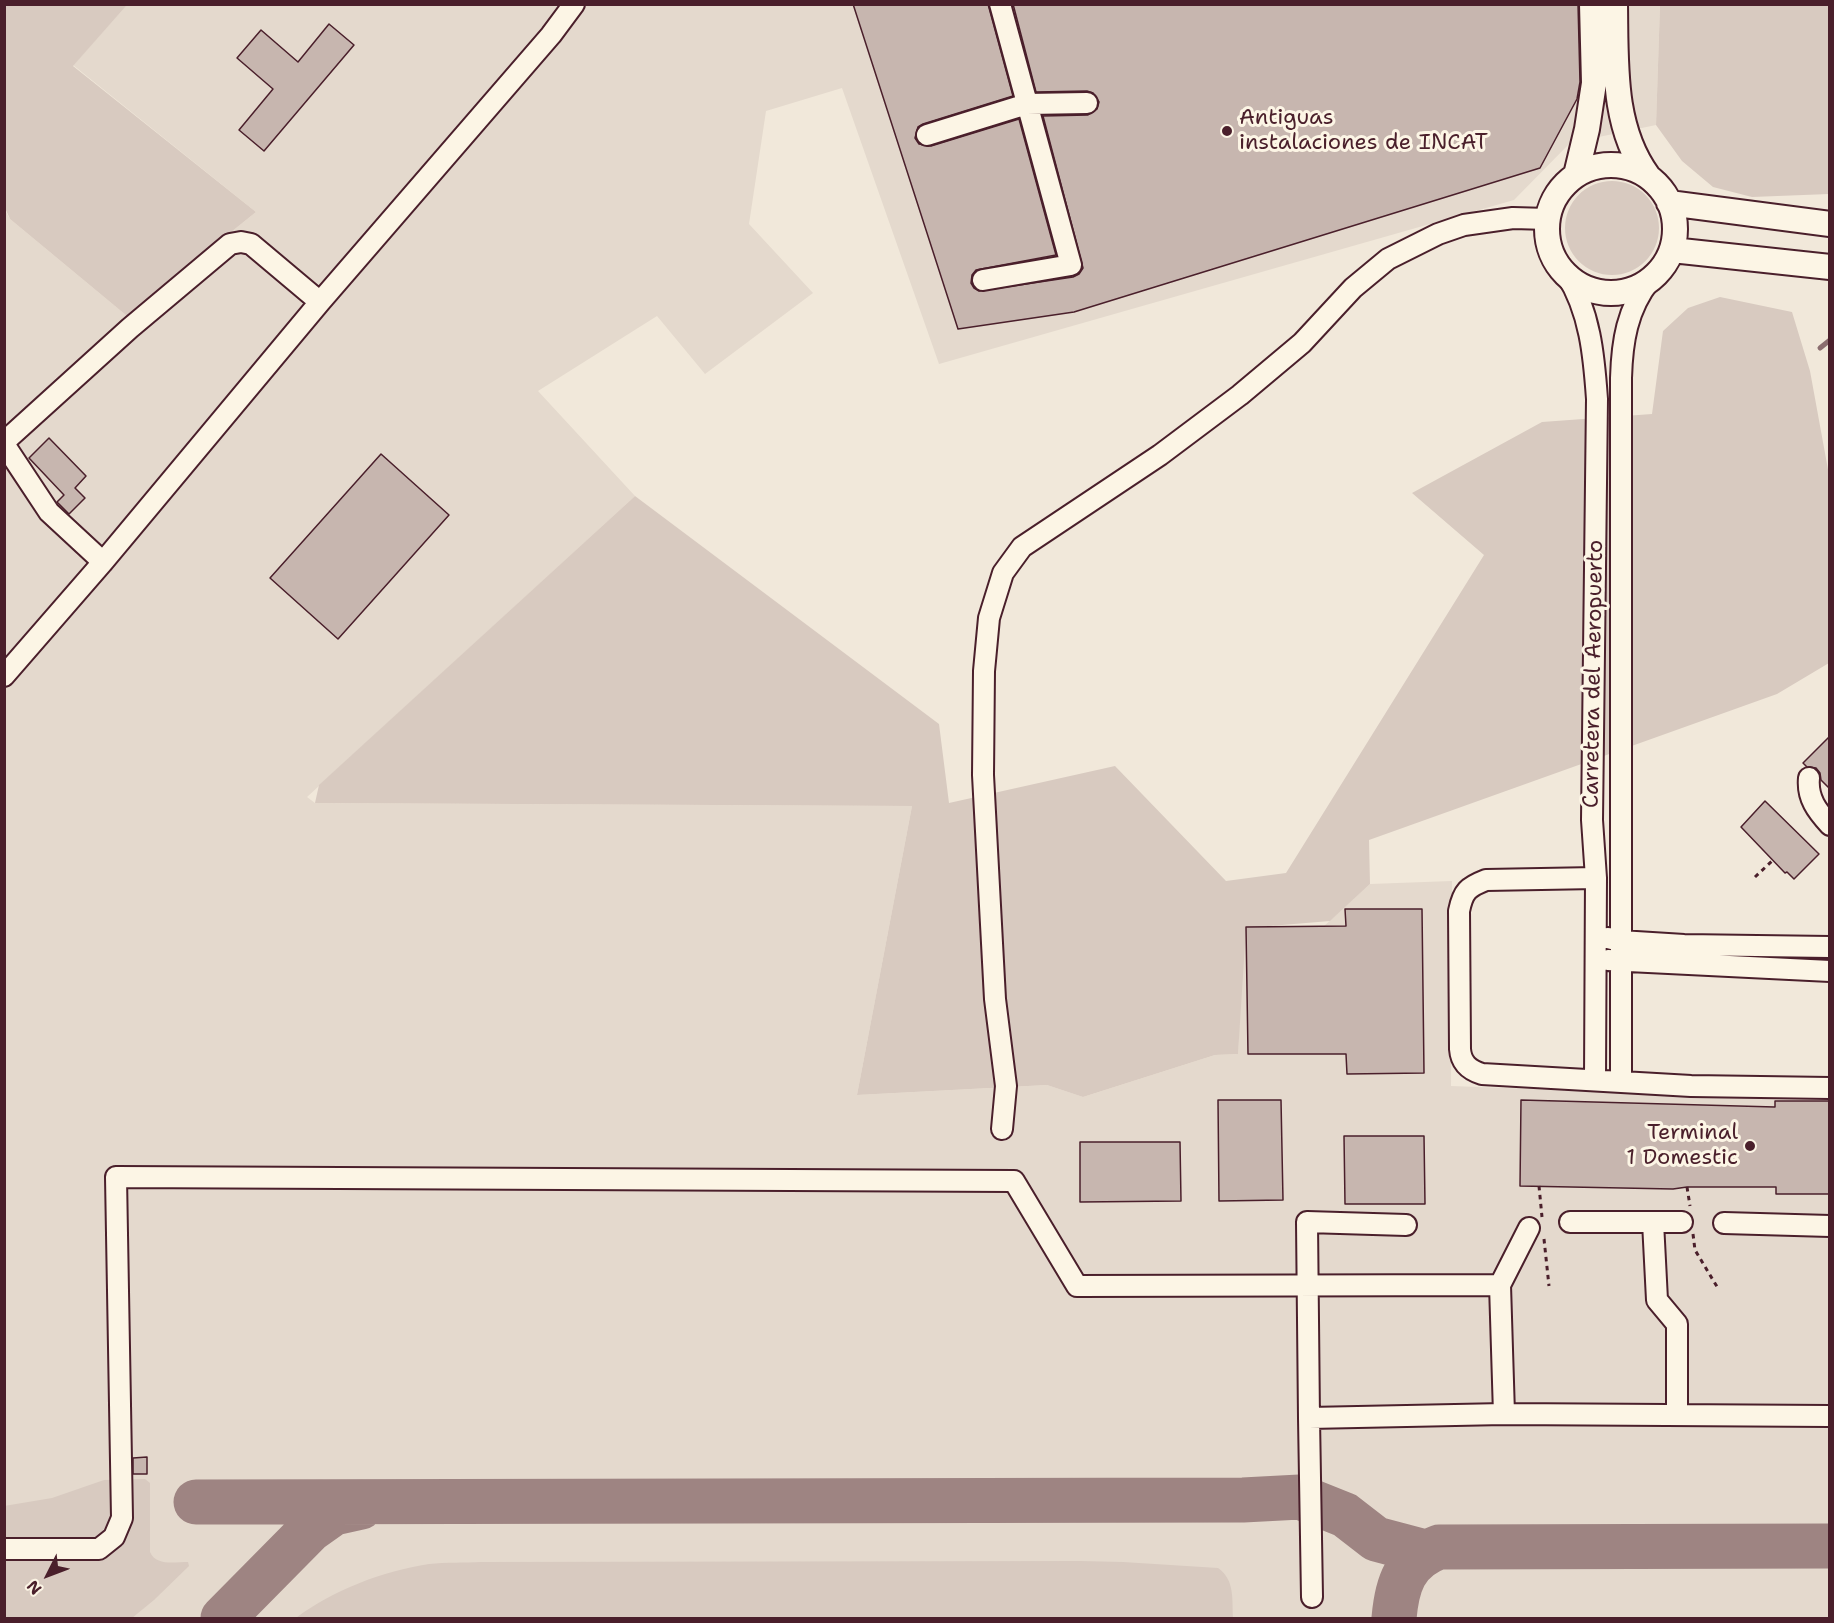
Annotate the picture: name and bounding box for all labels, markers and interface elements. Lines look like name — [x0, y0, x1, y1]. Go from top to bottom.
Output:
place label: Antiguas instalaciones de INCAT — [1239, 105, 1488, 156]
marker: Antiguas instalaciones de INCAT — [1220, 124, 1234, 138]
street label: Carretera del Aeropuerto — [1578, 540, 1610, 808]
place label: Terminal 1 Domestic — [1626, 1120, 1738, 1172]
marker: Terminal 1 Domestic — [1743, 1139, 1757, 1153]
north arrow — [18, 1545, 78, 1605]
text: N — [22, 1576, 46, 1599]

